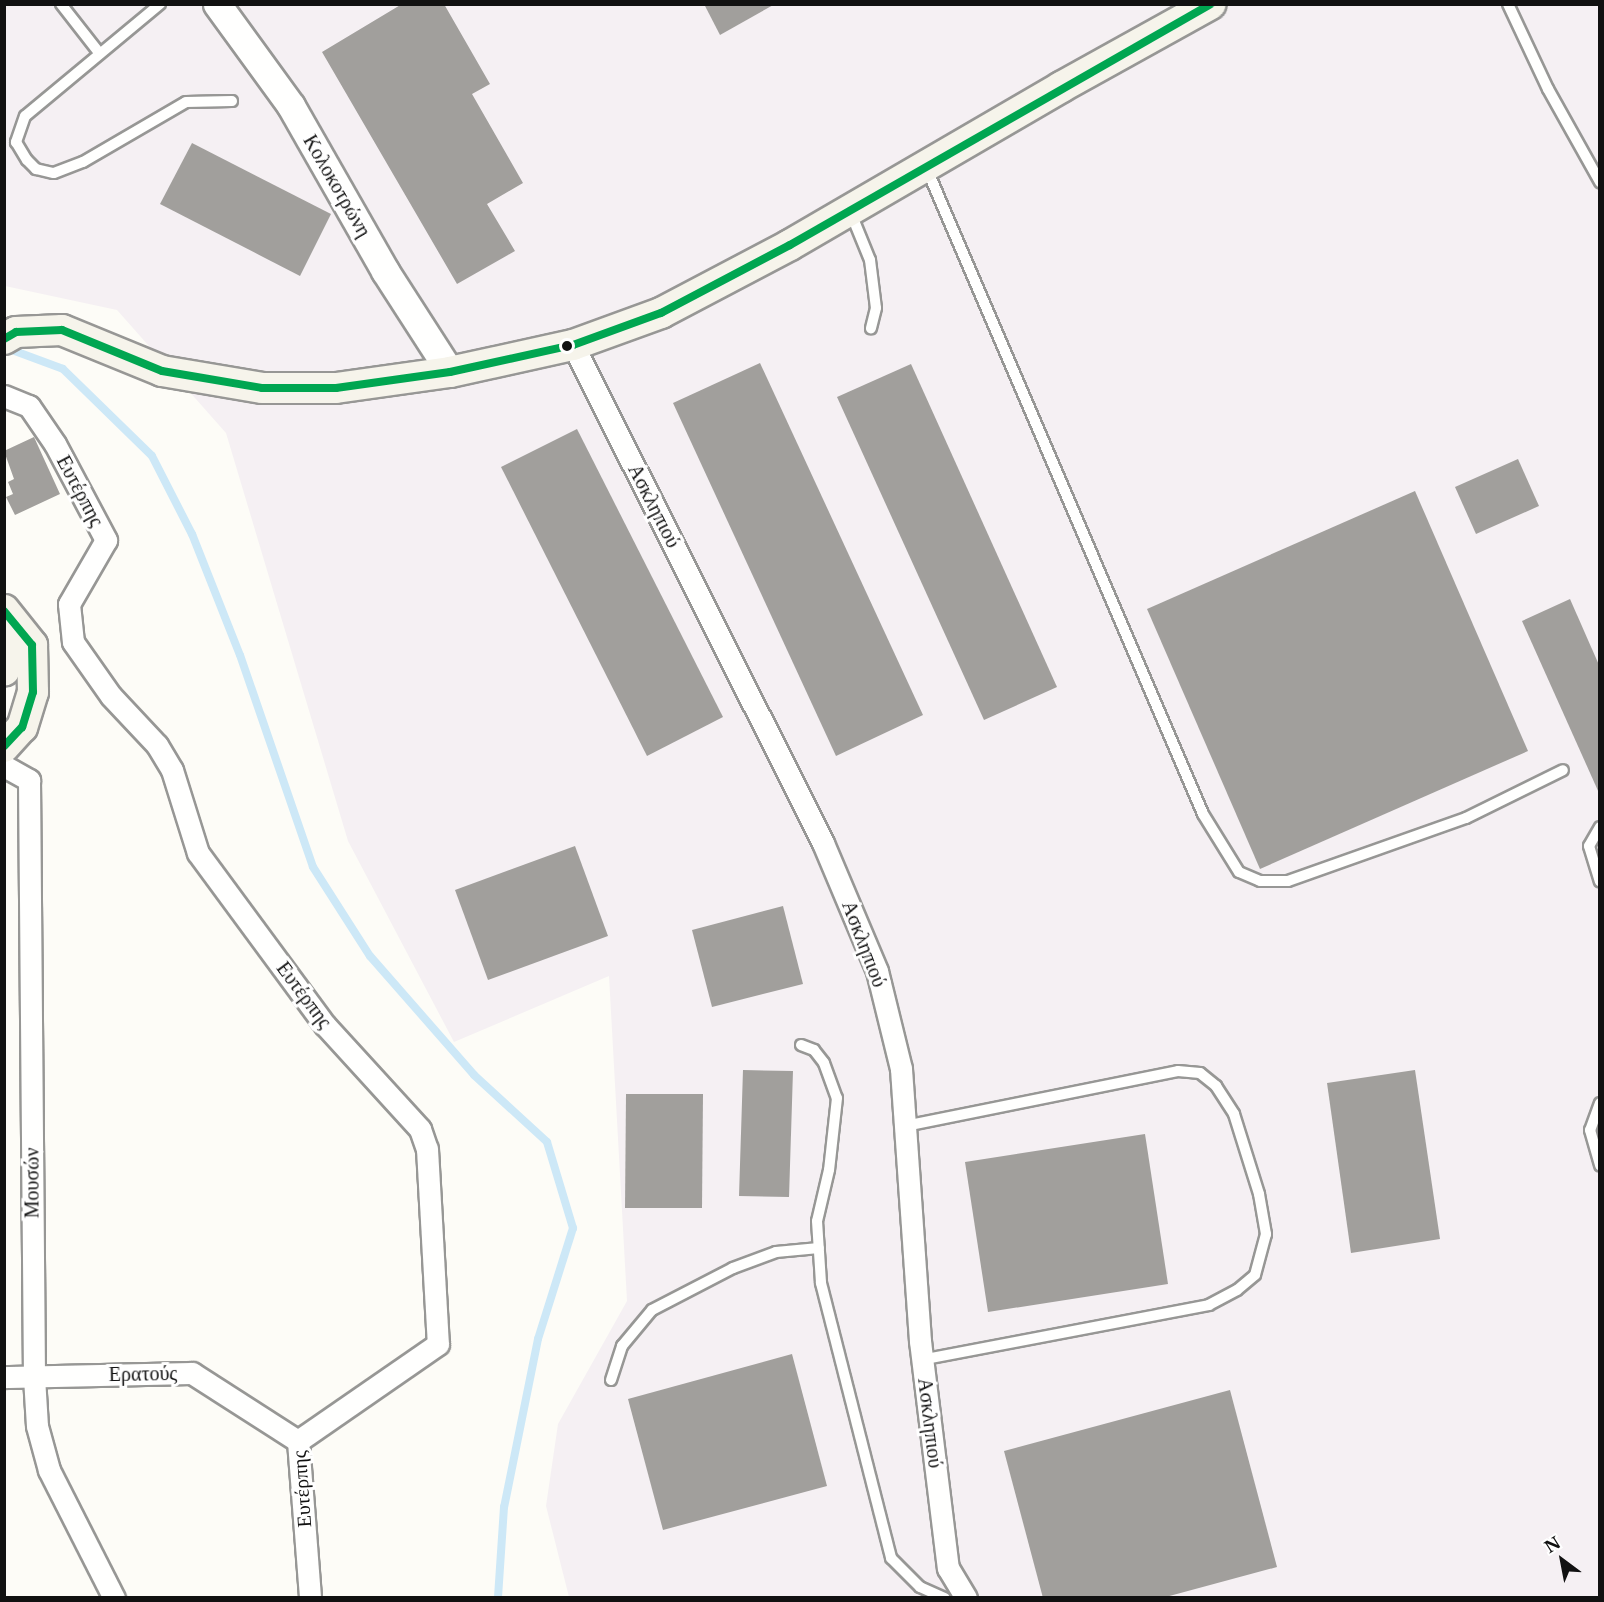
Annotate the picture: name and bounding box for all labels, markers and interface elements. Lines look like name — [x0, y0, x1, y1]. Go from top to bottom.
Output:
street label: Κολοκοτρώνη — [298, 130, 376, 242]
unlabelled marker — [561, 340, 573, 352]
street label: Ευτέρπης — [51, 451, 109, 531]
street label: Ασκληπιού — [623, 460, 685, 552]
street label: Ασκληπιού — [837, 897, 891, 991]
street label: Ευτέρπης — [271, 957, 337, 1033]
street label: Μουσών — [20, 1148, 44, 1218]
street label: Ερατούς — [109, 1361, 177, 1387]
street label: Ασκληπιού — [913, 1377, 947, 1469]
street label: Ευτέρπης — [287, 1450, 317, 1528]
north arrow — [1532, 1530, 1592, 1590]
text: N — [1541, 1532, 1564, 1557]

